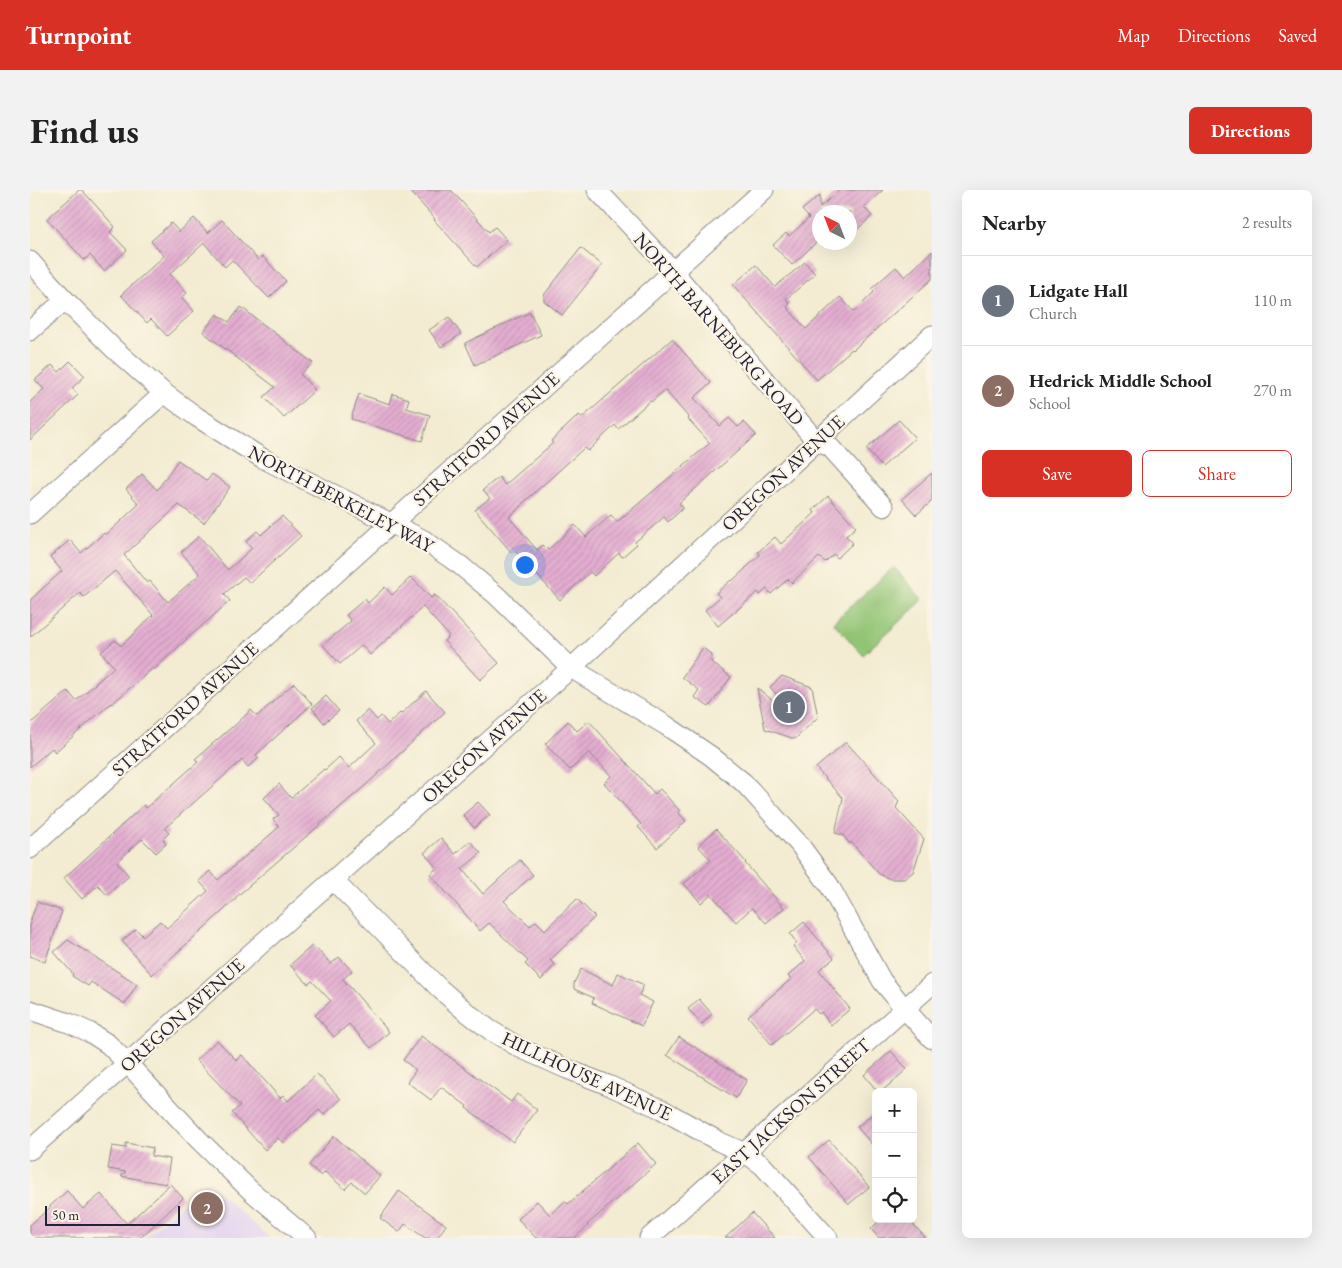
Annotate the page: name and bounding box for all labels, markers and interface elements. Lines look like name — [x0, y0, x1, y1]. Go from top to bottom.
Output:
text: Turnpoint — [25, 20, 131, 51]
text: Map — [1118, 24, 1150, 47]
text: Directions — [1178, 24, 1250, 47]
text: Saved — [1278, 24, 1317, 47]
button: Directions — [1189, 107, 1312, 154]
text: Find us — [30, 108, 139, 153]
north arrow — [812, 205, 857, 250]
text: Nearby — [982, 209, 1046, 236]
text: 2 results — [1242, 212, 1292, 233]
street label: NORTH BARNEBURG ROAD — [628, 227, 810, 431]
text: Lidgate Hall — [1029, 278, 1128, 303]
text: 1 — [994, 290, 1002, 311]
text: 110 m — [1253, 290, 1292, 311]
text: Church — [1029, 303, 1077, 324]
street label: STRATFORD AVENUE — [407, 366, 565, 512]
text: Hedrick Middle School — [1029, 368, 1212, 393]
text: 2 — [994, 380, 1002, 401]
text: 270 m — [1253, 380, 1292, 401]
text: School — [1029, 393, 1071, 414]
street label: OREGON AVENUE — [716, 409, 850, 537]
street label: NORTH BERKELEY WAY — [244, 440, 439, 559]
button: Save — [982, 450, 1132, 497]
button: Share — [1142, 450, 1292, 497]
your location — [512, 552, 538, 578]
street label: STRATFORD AVENUE — [106, 636, 264, 782]
street label: OREGON AVENUE — [416, 683, 552, 809]
pin: 1 — [773, 688, 805, 726]
street label: OREGON AVENUE — [114, 952, 250, 1078]
street label: HILLHOUSE AVENUE — [498, 1026, 676, 1127]
street label: EAST JACKSON STREET — [706, 1033, 876, 1189]
map controls — [872, 1088, 917, 1223]
button: + — [872, 1088, 917, 1133]
button: − — [872, 1133, 917, 1178]
button: locate — [872, 1178, 917, 1223]
pin: 2 — [191, 1189, 223, 1227]
scale bar — [45, 1203, 180, 1226]
text: 50 m — [52, 1206, 79, 1224]

